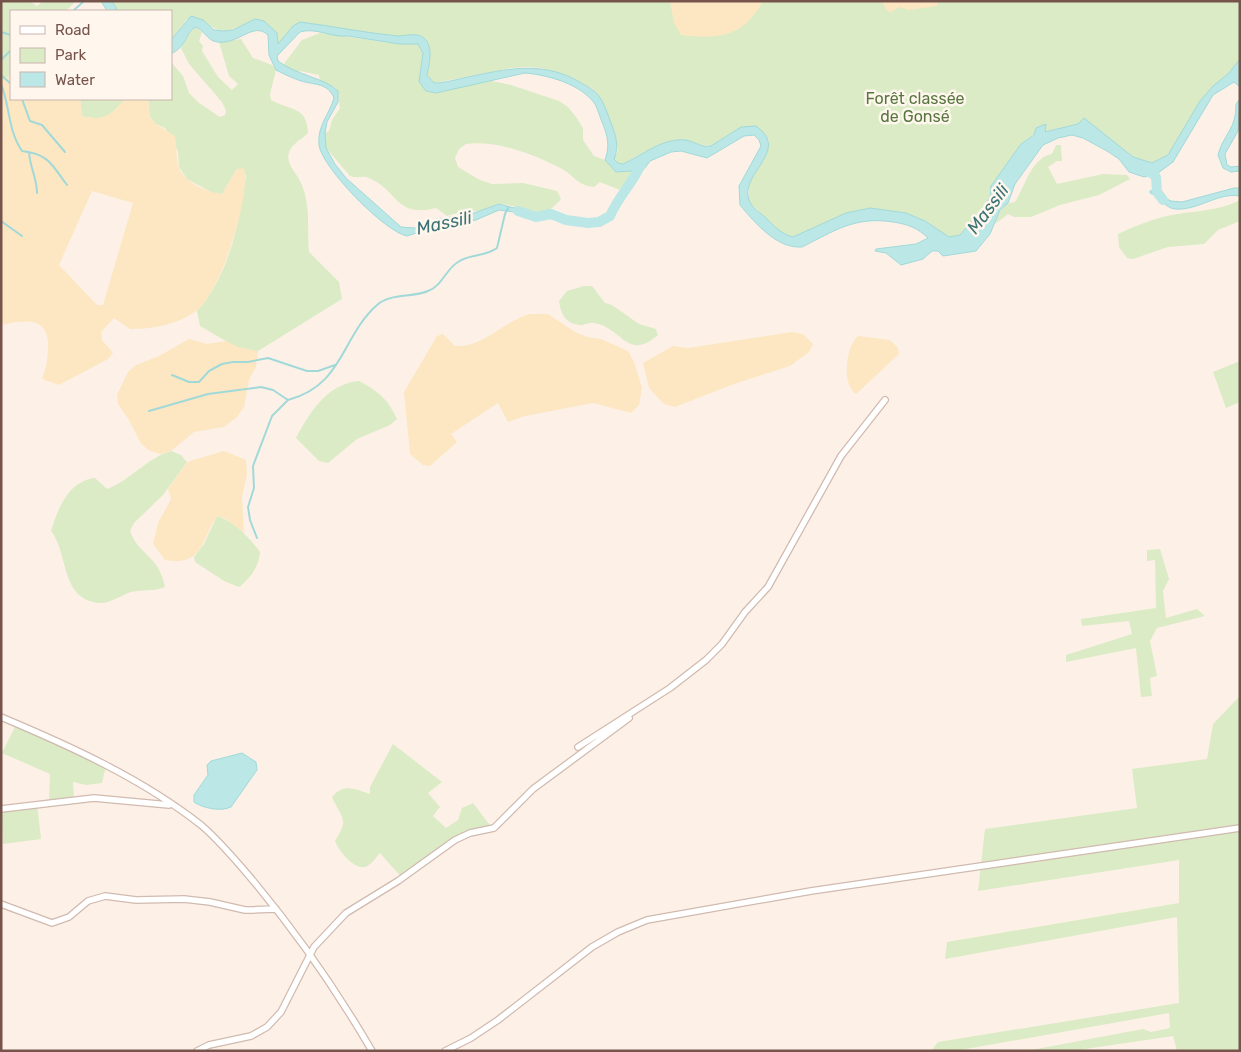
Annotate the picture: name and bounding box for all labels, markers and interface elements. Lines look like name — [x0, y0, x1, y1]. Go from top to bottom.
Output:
legend — [10, 10, 172, 100]
text: Road — [55, 21, 91, 39]
text: Park — [55, 46, 86, 64]
text: Water — [55, 71, 95, 89]
park label: Forêt classée de Gonsé — [865, 89, 965, 126]
water label: Massili — [962, 179, 1014, 238]
water label: Massili — [414, 206, 474, 240]

